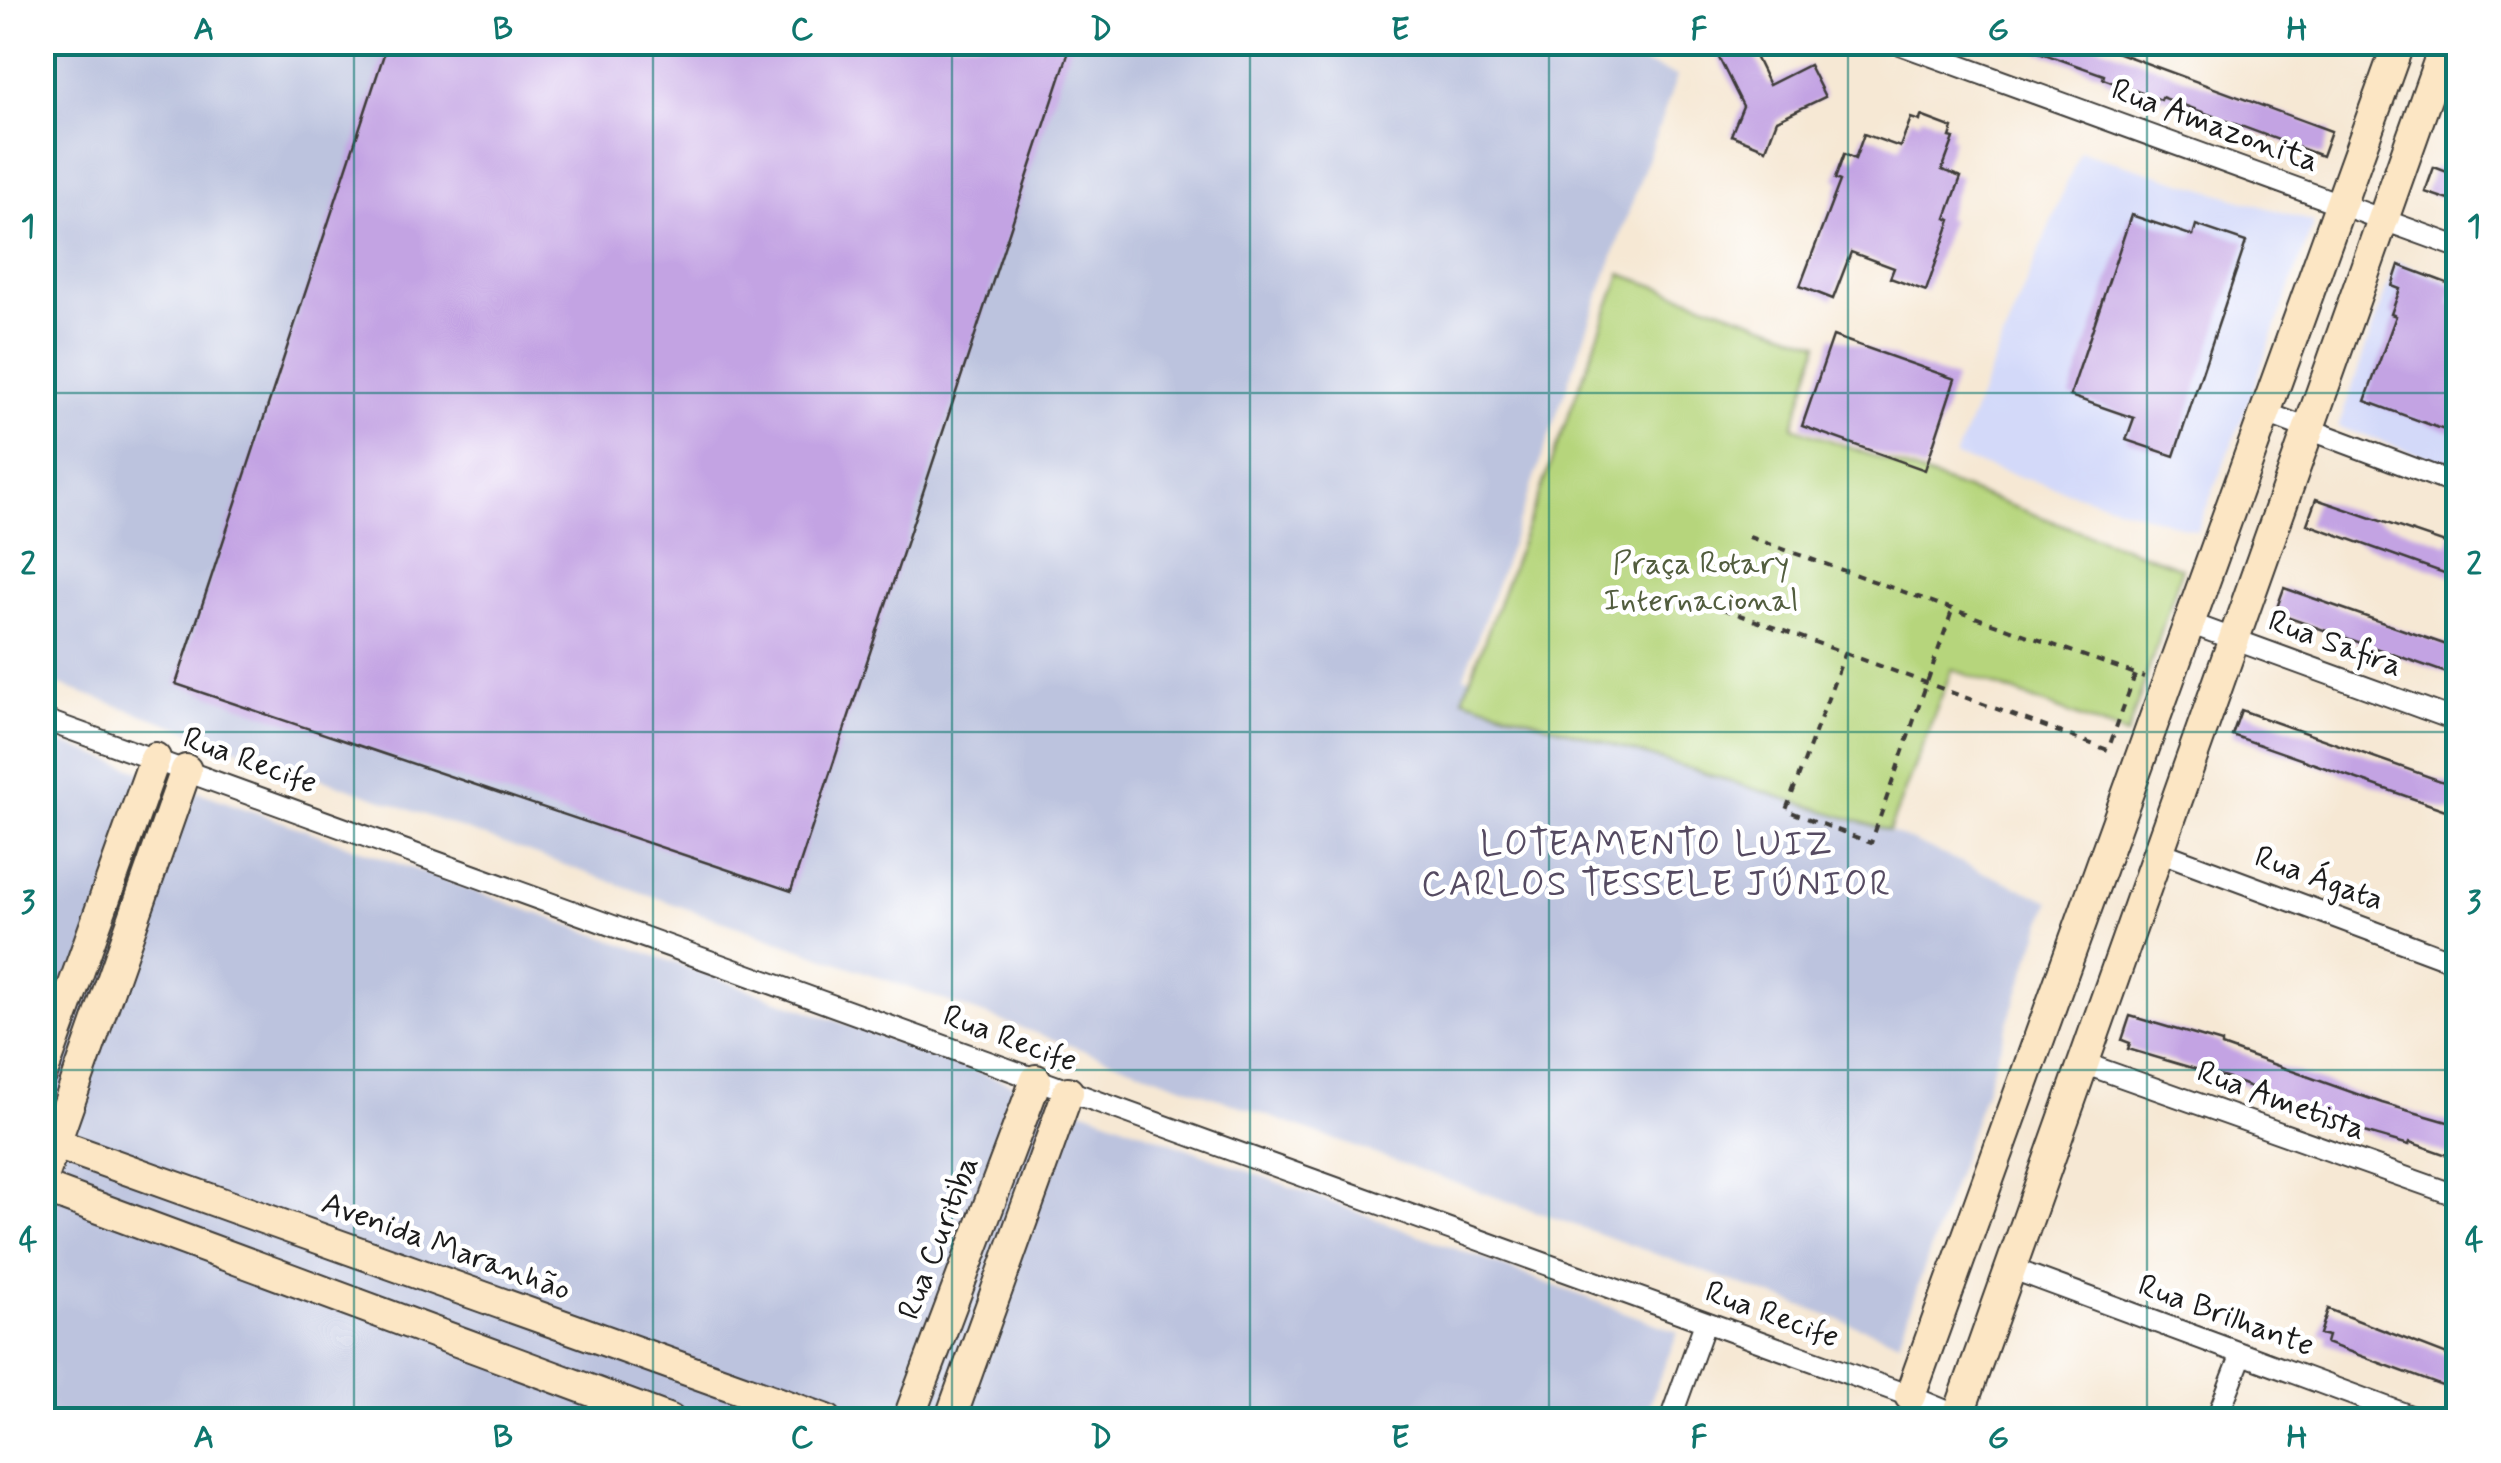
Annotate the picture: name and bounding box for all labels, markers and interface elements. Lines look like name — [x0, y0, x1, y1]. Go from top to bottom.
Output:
text: A — [194, 9, 214, 51]
text: B — [493, 9, 513, 51]
text: C — [791, 9, 814, 51]
text: D — [1090, 9, 1112, 51]
text: E — [1391, 9, 1410, 51]
text: F — [1691, 9, 1708, 51]
text: G — [1987, 9, 2009, 51]
text: H — [2287, 9, 2307, 51]
street label: Rua Amazonita — [2106, 69, 2324, 183]
text: 1 — [21, 206, 35, 248]
text: 1 — [2467, 206, 2481, 248]
park label: Praça Rotary Internacional — [1603, 543, 1799, 622]
text: 2 — [20, 544, 36, 586]
text: 2 — [2466, 544, 2482, 586]
street label: Rua Safira — [2262, 600, 2408, 688]
street label: Rua Recife — [177, 717, 323, 805]
district label: LOTEAMENTO LUIZ CARLOS TESSELE JÚNIOR — [1421, 822, 1893, 908]
street label: Rua Ágata — [2249, 836, 2389, 922]
text: 3 — [21, 882, 36, 924]
text: 3 — [2467, 882, 2482, 924]
street label: Rua Recife — [937, 995, 1083, 1083]
street label: Rua Ametista — [2191, 1051, 2371, 1151]
street label: Rua Curitiba — [889, 1150, 989, 1326]
street label: Avenida Maranhão — [316, 1182, 576, 1312]
text: 4 — [19, 1220, 38, 1262]
text: 4 — [2465, 1220, 2484, 1262]
street label: Rua Brilhante — [2132, 1265, 2320, 1367]
street label: Rua Recife — [1699, 1271, 1845, 1359]
text: A — [194, 1417, 214, 1459]
text: B — [493, 1417, 513, 1459]
text: C — [791, 1417, 814, 1459]
text: D — [1090, 1417, 1112, 1459]
text: E — [1391, 1417, 1410, 1459]
text: F — [1691, 1417, 1708, 1459]
text: G — [1987, 1417, 2009, 1459]
text: H — [2287, 1417, 2307, 1459]

